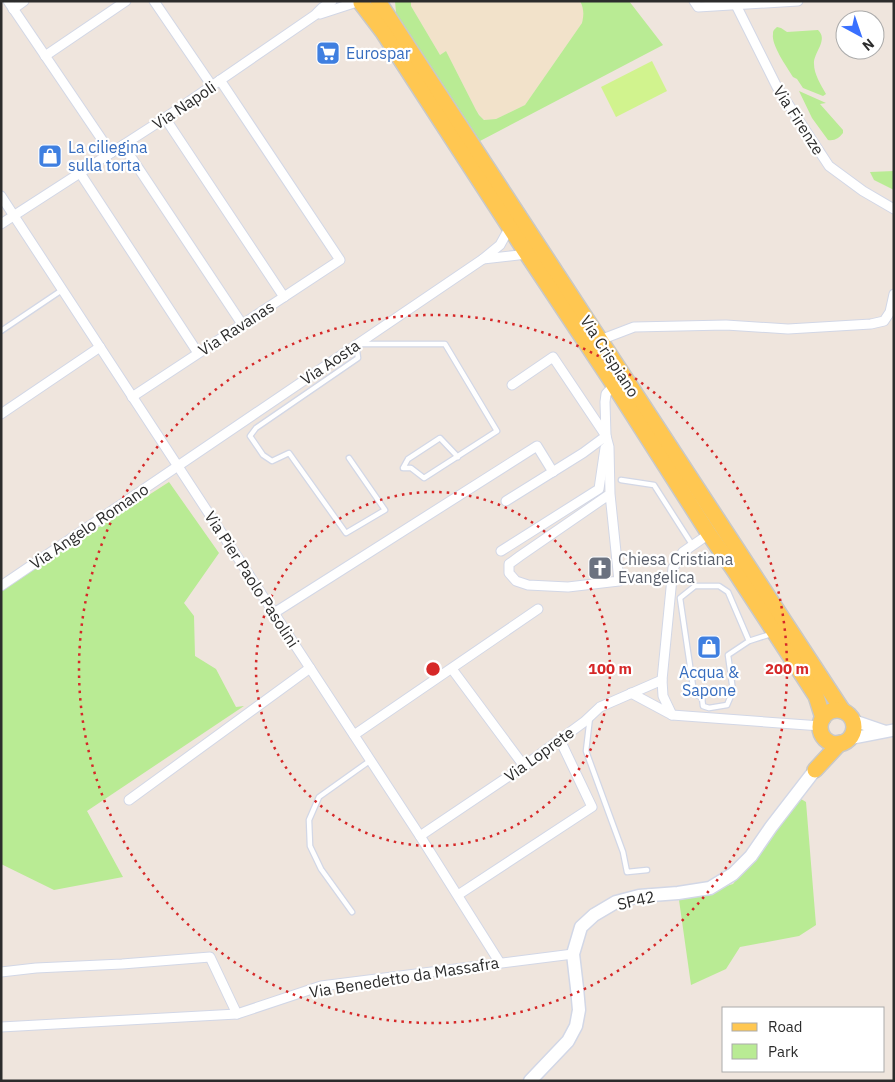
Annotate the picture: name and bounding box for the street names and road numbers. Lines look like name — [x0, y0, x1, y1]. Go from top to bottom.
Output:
street label: Via Napoli — [148, 76, 220, 134]
street label: Via Firenze — [769, 82, 829, 159]
street label: Via Ravanas — [194, 296, 278, 360]
street label: Via Crispiano — [576, 311, 644, 401]
street label: Via Aosta — [297, 335, 364, 389]
street label: Via Angelo Romano — [26, 479, 152, 573]
street label: Via Pier Paolo Pasolini — [200, 507, 304, 651]
street label: Via Loprete — [500, 722, 578, 786]
street label: SP42 — [615, 886, 657, 914]
street label: Via Benedetto da Massafra — [308, 952, 501, 1002]

